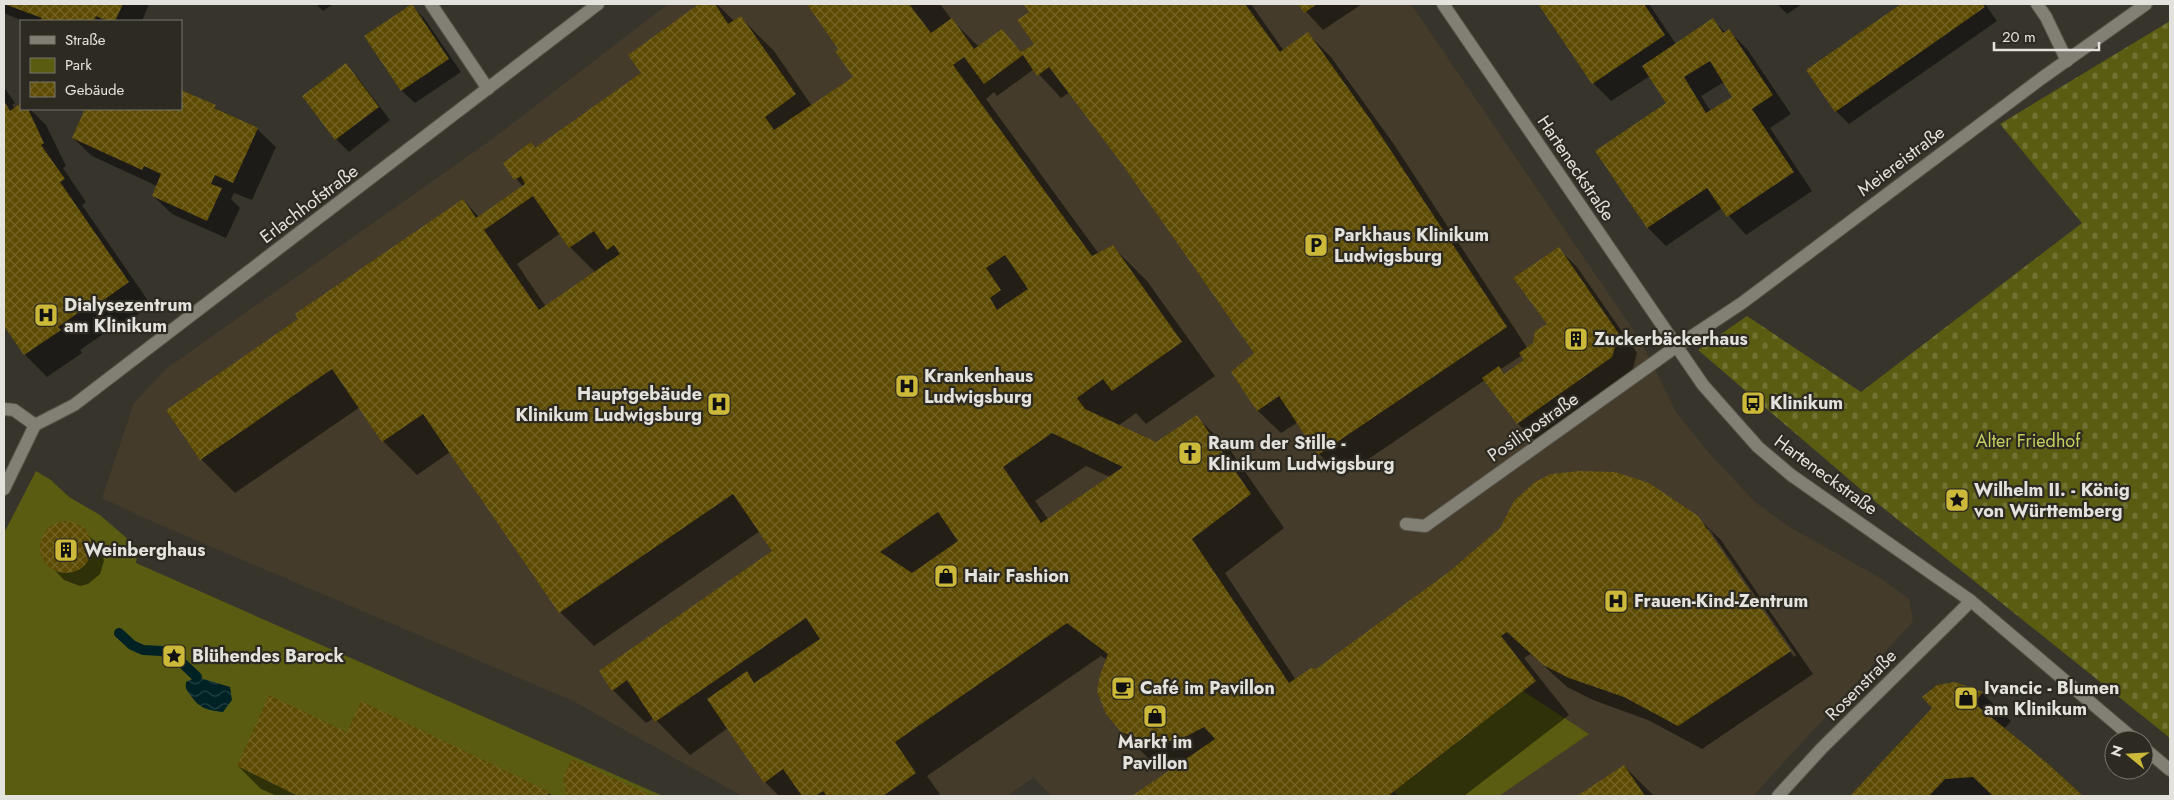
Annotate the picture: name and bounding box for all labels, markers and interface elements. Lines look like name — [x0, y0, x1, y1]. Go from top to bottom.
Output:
legend — [20, 20, 182, 110]
scale bar — [1994, 20, 2099, 52]
text: 20 m — [2002, 26, 2036, 48]
text: Straße — [65, 29, 106, 51]
text: Park — [65, 54, 92, 76]
text: Gebäude — [65, 79, 125, 101]
street label: Harteneckstraße — [1531, 110, 1621, 226]
street label: Meiereistraße — [1852, 119, 1950, 203]
street label: Erlachhofstraße — [254, 158, 364, 250]
place label: Parkhaus Klinikum Ludwigsburg — [1334, 222, 1489, 269]
parking icon: Parkhaus Klinikum Ludwigsburg — [1303, 232, 1329, 258]
place label: Dialysezentrum am Klinikum — [64, 292, 192, 339]
hospital icon: Dialysezentrum am Klinikum — [33, 302, 59, 328]
building icon: Zuckerbäckerhaus — [1563, 326, 1589, 352]
place label: Zuckerbäckerhaus — [1594, 326, 1748, 352]
place label: Krankenhaus Ludwigsburg — [924, 363, 1033, 410]
hospital icon: Krankenhaus Ludwigsburg — [894, 373, 920, 399]
place label: Hauptgebäude Klinikum Ludwigsburg — [516, 381, 702, 428]
street label: Posilipostraße — [1482, 386, 1584, 468]
bus stop icon: Klinikum — [1740, 390, 1766, 416]
place label: Klinikum — [1770, 390, 1843, 416]
hospital icon: Hauptgebäude Klinikum Ludwigsburg — [706, 391, 732, 417]
park label: Alter Friedhof — [1976, 428, 2081, 454]
street label: Harteneckstraße — [1769, 429, 1883, 521]
place label: Raum der Stille - Klinikum Ludwigsburg — [1208, 430, 1394, 477]
church icon: Raum der Stille - Klinikum Ludwigsburg — [1177, 440, 1203, 466]
place label: Wilhelm II. - König von Württemberg — [1973, 477, 2130, 524]
place icon: Wilhelm II. - König von Württemberg — [1944, 487, 1970, 513]
building icon: Weinberghaus — [53, 537, 79, 563]
place label: Weinberghaus — [84, 537, 205, 563]
shop icon: Hair Fashion — [933, 563, 959, 589]
place label: Hair Fashion — [964, 563, 1069, 589]
hospital icon: Frauen-Kind-Zentrum — [1603, 588, 1629, 614]
place label: Frauen-Kind-Zentrum — [1634, 588, 1808, 614]
place icon: Blühendes Barock — [161, 643, 187, 669]
place label: Blühendes Barock — [192, 643, 344, 669]
street label: Rosenstraße — [1819, 643, 1903, 727]
cafe icon: Café im Pavillon — [1110, 675, 1136, 701]
place label: Café im Pavillon — [1140, 675, 1275, 701]
place label: Ivancic - Blumen am Klinikum — [1984, 675, 2119, 722]
shop icon: Ivancic - Blumen am Klinikum — [1953, 685, 1979, 711]
shop icon: Markt im Pavillon — [1142, 703, 1168, 729]
place label: Markt im Pavillon — [1118, 729, 1192, 776]
north arrow — [2104, 730, 2154, 780]
text: N — [2105, 743, 2128, 759]

